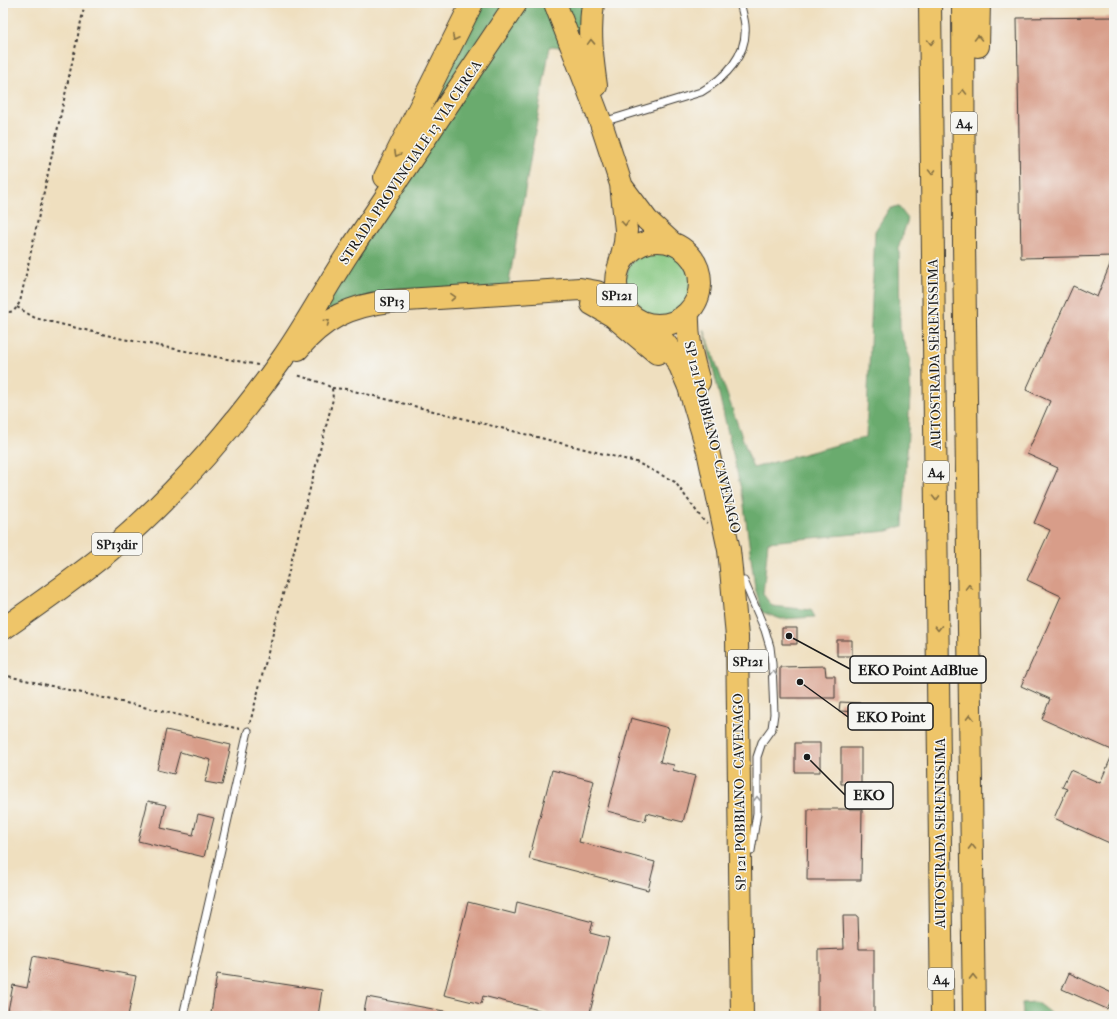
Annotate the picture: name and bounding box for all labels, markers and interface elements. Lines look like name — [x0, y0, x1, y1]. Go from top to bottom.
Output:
one-way arrow — [452, 34, 460, 41]
one-way arrow — [974, 35, 982, 41]
one-way arrow — [587, 39, 595, 45]
one-way arrow — [927, 39, 935, 45]
street label: STRADA PROVINCIALE 13 VIA CERCA — [335, 56, 486, 268]
one-way arrow — [959, 89, 967, 95]
road number: A4 — [951, 112, 977, 134]
one-way arrow — [394, 150, 402, 158]
one-way arrow — [928, 169, 936, 175]
one-way arrow — [621, 220, 630, 226]
street label: AUTOSTRADA SERENISSIMA — [924, 258, 945, 450]
road number: SP121 — [597, 284, 637, 306]
road number: SP13 — [375, 290, 409, 312]
one-way arrow — [450, 293, 456, 302]
one-way arrow — [323, 319, 330, 327]
street label: SP 121 POBBIANO - CAVENAGO — [680, 339, 745, 535]
road number: A4 — [923, 461, 949, 483]
one-way arrow — [932, 495, 940, 501]
road number: SP13dir — [92, 533, 142, 555]
one-way arrow — [965, 584, 973, 590]
one-way arrow — [933, 625, 942, 631]
road number: SP121 — [728, 650, 768, 672]
callout: EKO Point AdBlue — [850, 656, 986, 683]
text: EKO Point AdBlue — [858, 661, 979, 679]
one-way arrow — [768, 670, 777, 676]
street label: SP 121 POBBIANO - CAVENAGO — [729, 693, 750, 891]
callout: EKO Point — [848, 703, 933, 730]
text: EKO Point — [856, 708, 926, 726]
one-way arrow — [966, 714, 974, 720]
street label: AUTOSTRADA SERENISSIMA — [932, 737, 949, 929]
callout: EKO — [845, 782, 893, 809]
text: EKO — [853, 786, 885, 804]
one-way arrow — [753, 796, 761, 802]
one-way arrow — [968, 844, 976, 850]
road number: A4 — [928, 968, 954, 990]
one-way arrow — [969, 974, 977, 980]

